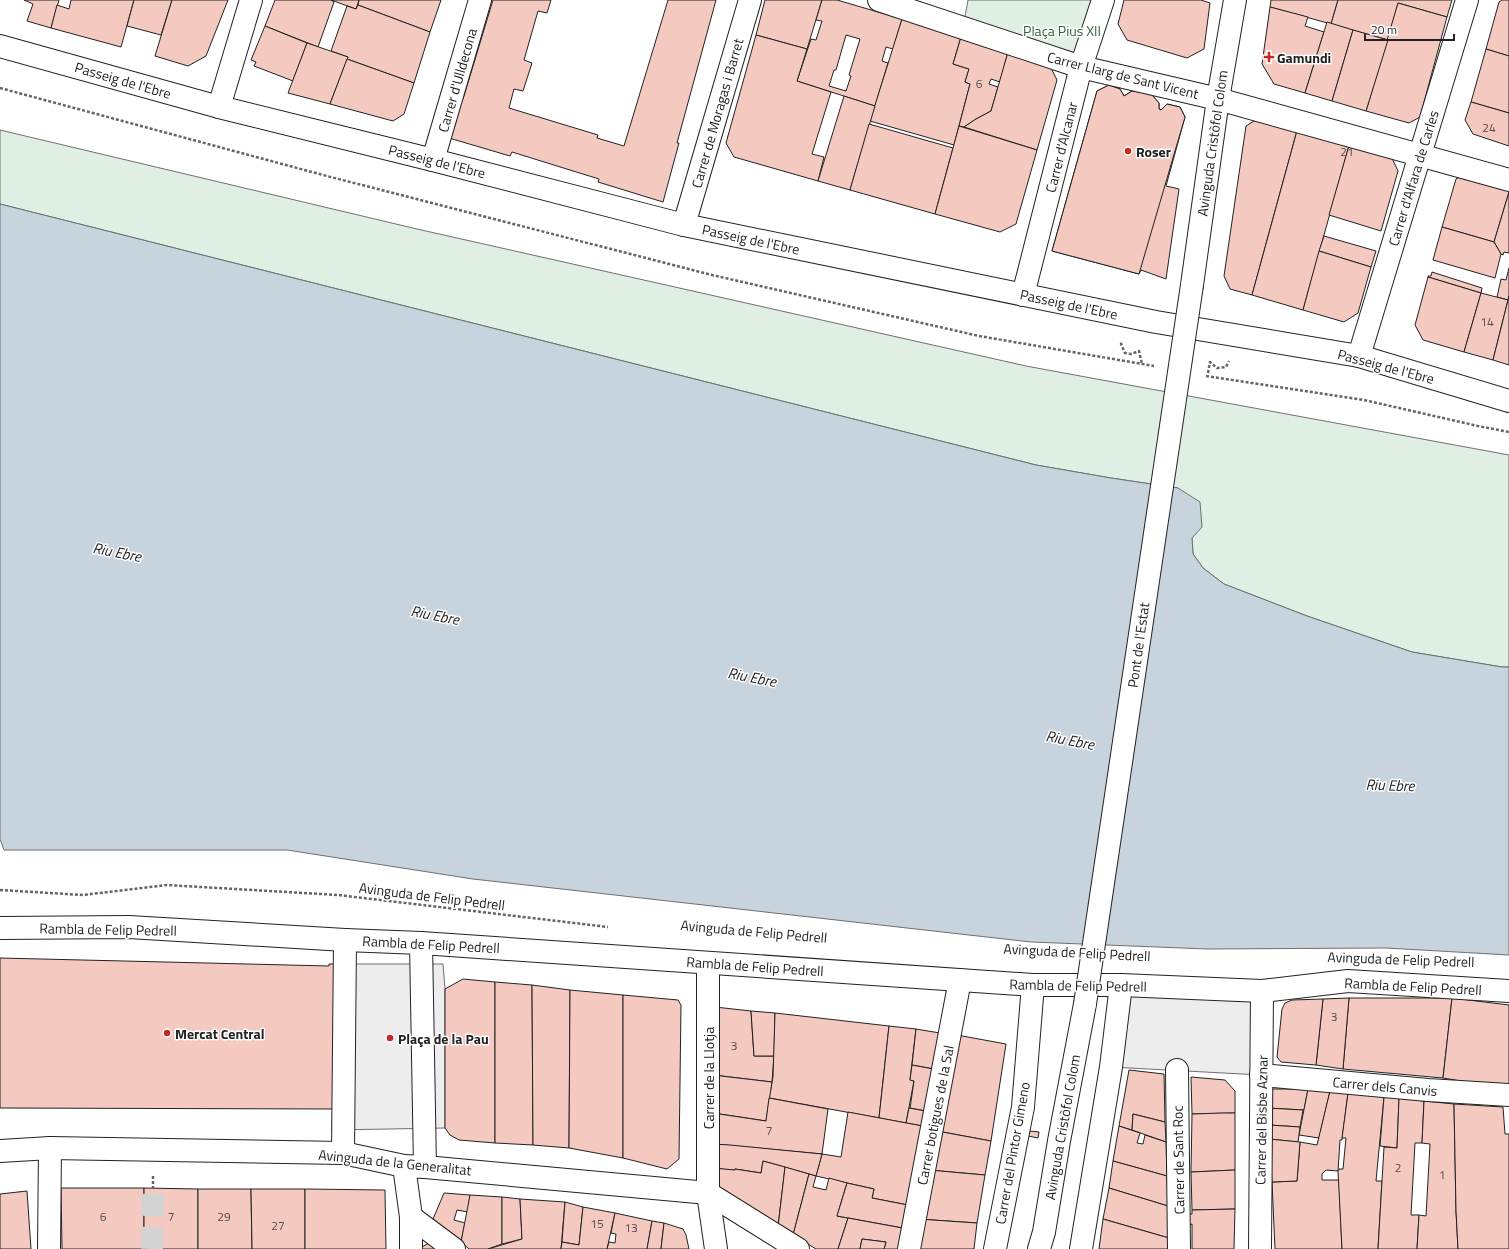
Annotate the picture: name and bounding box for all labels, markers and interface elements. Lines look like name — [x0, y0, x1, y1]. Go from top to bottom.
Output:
scale bar — [1365, 16, 1454, 42]
park label: Plaça Pius XII — [1023, 20, 1101, 41]
text: 20 m — [1371, 20, 1397, 39]
street label: Carrer d'Ulldecona — [432, 25, 482, 135]
street label: Carrer de Moragas i Barret — [686, 36, 748, 190]
street label: Carrer Llarg de Sant Vicent — [1045, 46, 1201, 104]
place label: Gamundi — [1277, 47, 1331, 68]
marker: Gamundi — [1264, 52, 1274, 62]
street label: Passeig de l'Ebre — [72, 56, 174, 104]
street label: Avinguda Cristòfol Colom — [1191, 69, 1233, 217]
house number: 6 — [976, 74, 983, 93]
street label: Carrer d'Alcanar — [1040, 99, 1082, 195]
street label: Carrer d'Alfara de Carles — [1382, 108, 1444, 248]
house number: 24 — [1482, 118, 1496, 137]
street label: Passeig de l'Ebre — [386, 139, 488, 183]
place label: Roser — [1136, 141, 1171, 162]
house number: 21 — [1340, 142, 1354, 161]
marker: Roser — [1123, 146, 1133, 156]
street label: Passeig de l'Ebre — [700, 218, 802, 260]
street label: Passeig de l'Ebre — [1018, 283, 1120, 325]
house number: 14 — [1480, 312, 1494, 331]
street label: Passeig de l'Ebre — [1335, 343, 1437, 389]
water label: Riu Ebre — [91, 536, 144, 568]
water label: Riu Ebre — [409, 599, 462, 631]
street label: Pont de l'Estat — [1122, 601, 1154, 689]
water label: Riu Ebre — [726, 661, 779, 693]
water label: Riu Ebre — [1044, 724, 1097, 756]
water label: Riu Ebre — [1365, 773, 1416, 797]
street label: Avinguda de Felip Pedrell — [358, 877, 506, 915]
street label: Avinguda de Felip Pedrell — [680, 914, 828, 948]
street label: Rambla de Felip Pedrell — [39, 917, 177, 941]
street label: Rambla de Felip Pedrell — [362, 930, 500, 958]
street label: Avinguda de Felip Pedrell — [1003, 938, 1151, 966]
street label: Avinguda de Felip Pedrell — [1327, 946, 1475, 972]
street label: Rambla de Felip Pedrell — [686, 951, 824, 981]
street label: Rambla de Felip Pedrell — [1344, 972, 1482, 1000]
street label: Rambla de Felip Pedrell — [1009, 973, 1147, 997]
house number: 3 — [1331, 1007, 1337, 1026]
place label: Mercat Central — [175, 1023, 264, 1044]
street label: Carrer de la Llotja — [698, 1027, 719, 1129]
marker: Mercat Central — [162, 1028, 172, 1038]
place label: Plaça de la Pau — [398, 1028, 489, 1049]
marker: Plaça de la Pau — [385, 1033, 395, 1043]
house number: 3 — [731, 1036, 737, 1055]
street label: Carrer botigues de la Sal — [911, 1043, 959, 1187]
street label: Avinguda Cristòfol Colom — [1039, 1053, 1085, 1201]
street label: Carrer del Bisbe Aznar — [1249, 1055, 1273, 1185]
street label: Carrer dels Canvis — [1332, 1071, 1438, 1101]
street label: Carrer del Pintor Gimeno — [989, 1080, 1035, 1226]
street label: Carrer de Sant Roc — [1167, 1105, 1189, 1215]
house number: 7 — [766, 1121, 772, 1140]
street label: Avinguda de la Generalitat — [317, 1144, 473, 1180]
house number: 2 — [1395, 1158, 1401, 1177]
house number: 1 — [1439, 1165, 1445, 1184]
house number: 6 — [100, 1207, 107, 1226]
house number: 7 — [168, 1207, 174, 1226]
house number: 29 — [217, 1207, 231, 1226]
house number: 15 — [590, 1214, 604, 1233]
house number: 27 — [271, 1216, 285, 1235]
house number: 13 — [624, 1218, 638, 1237]

